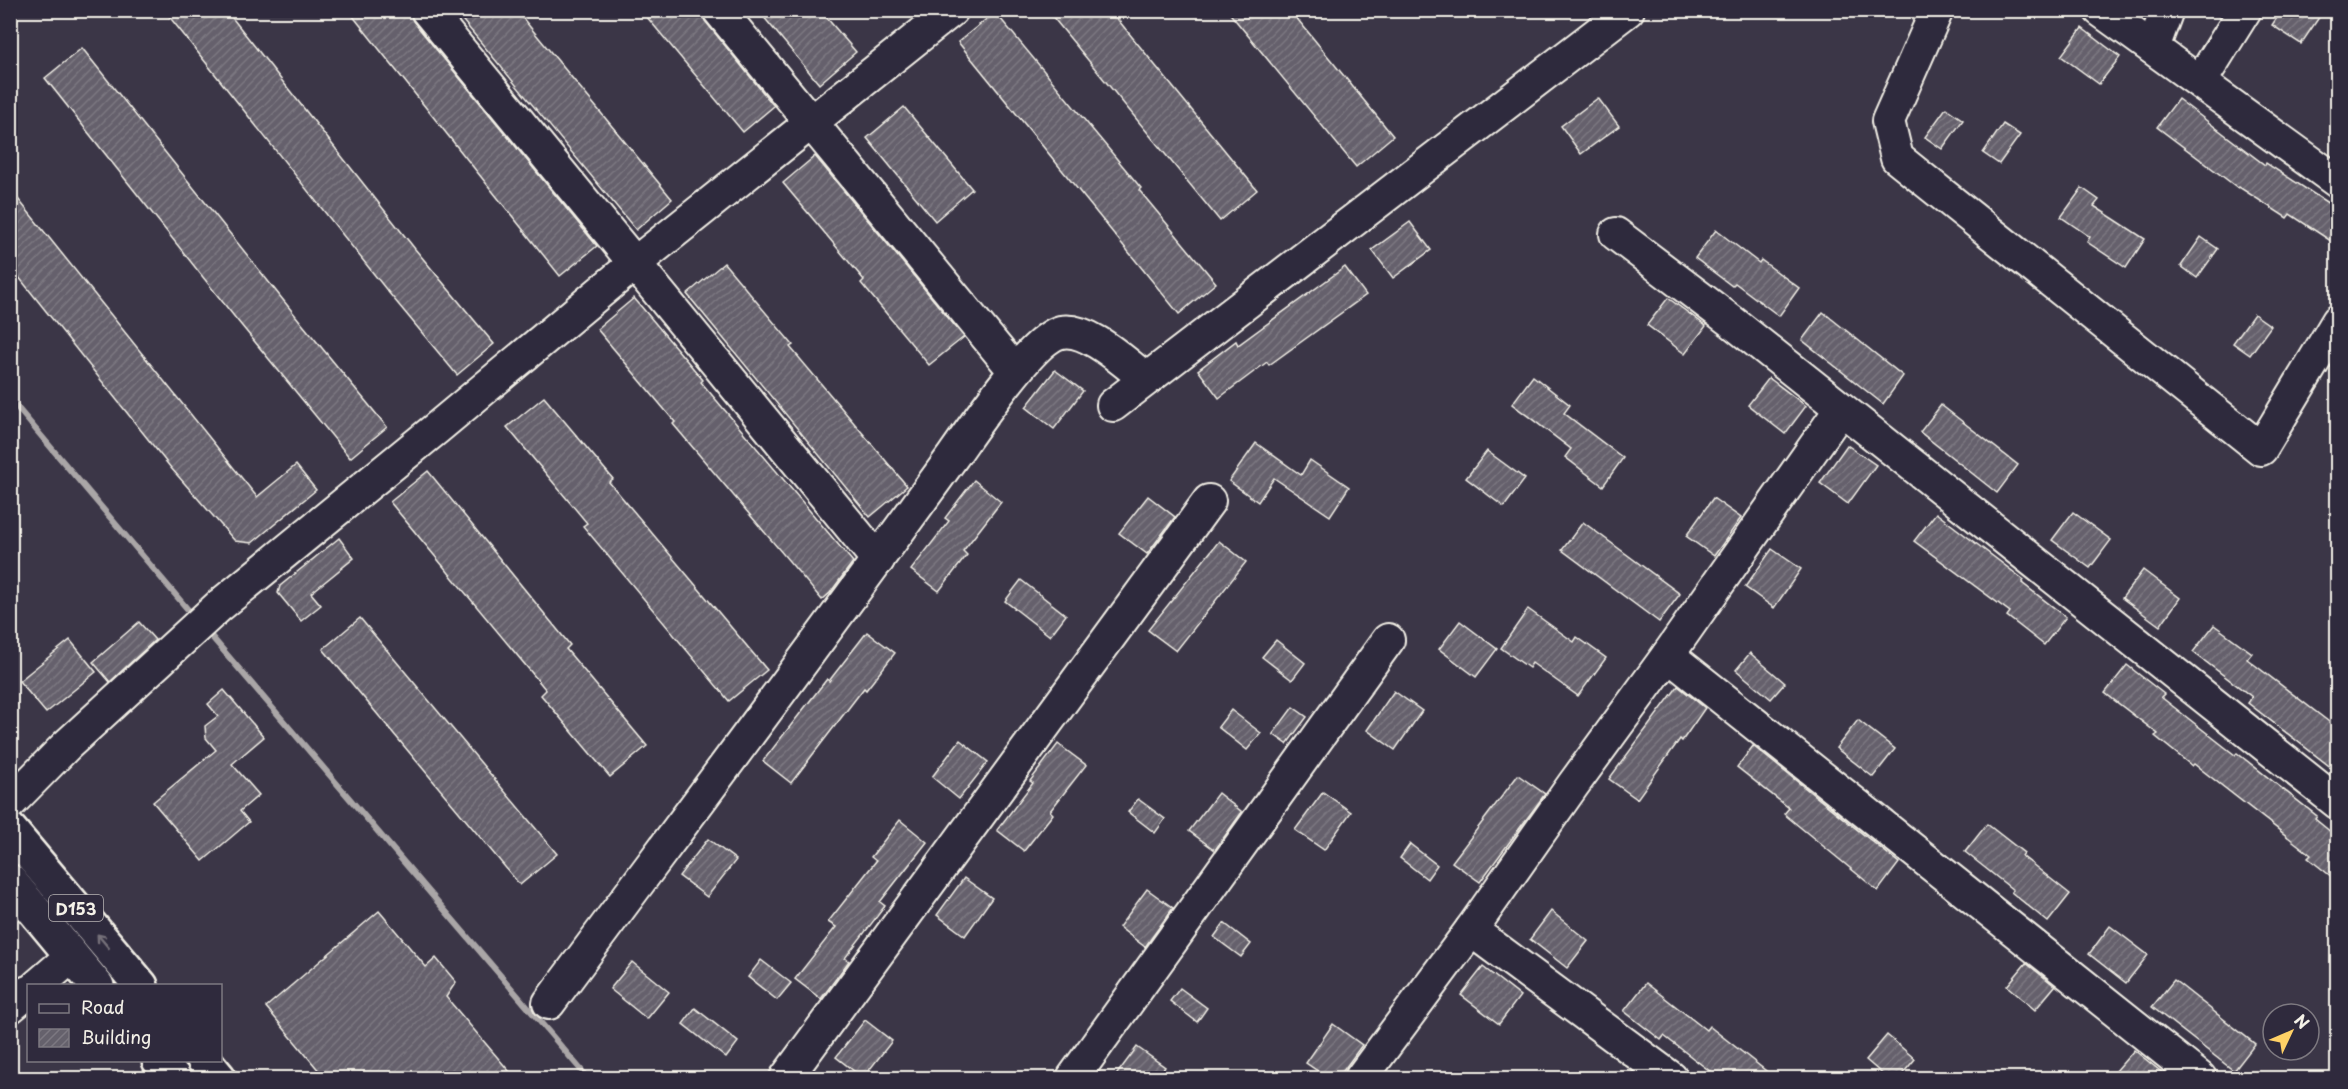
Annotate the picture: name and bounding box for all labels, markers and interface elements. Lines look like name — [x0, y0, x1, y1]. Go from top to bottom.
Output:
road number: D153 — [49, 895, 103, 921]
one-way arrow — [97, 933, 110, 949]
legend — [27, 984, 222, 1062]
text: Road — [81, 993, 125, 1020]
north arrow — [2261, 1002, 2321, 1062]
text: N — [2289, 1008, 2316, 1034]
text: Building — [81, 1023, 151, 1050]

